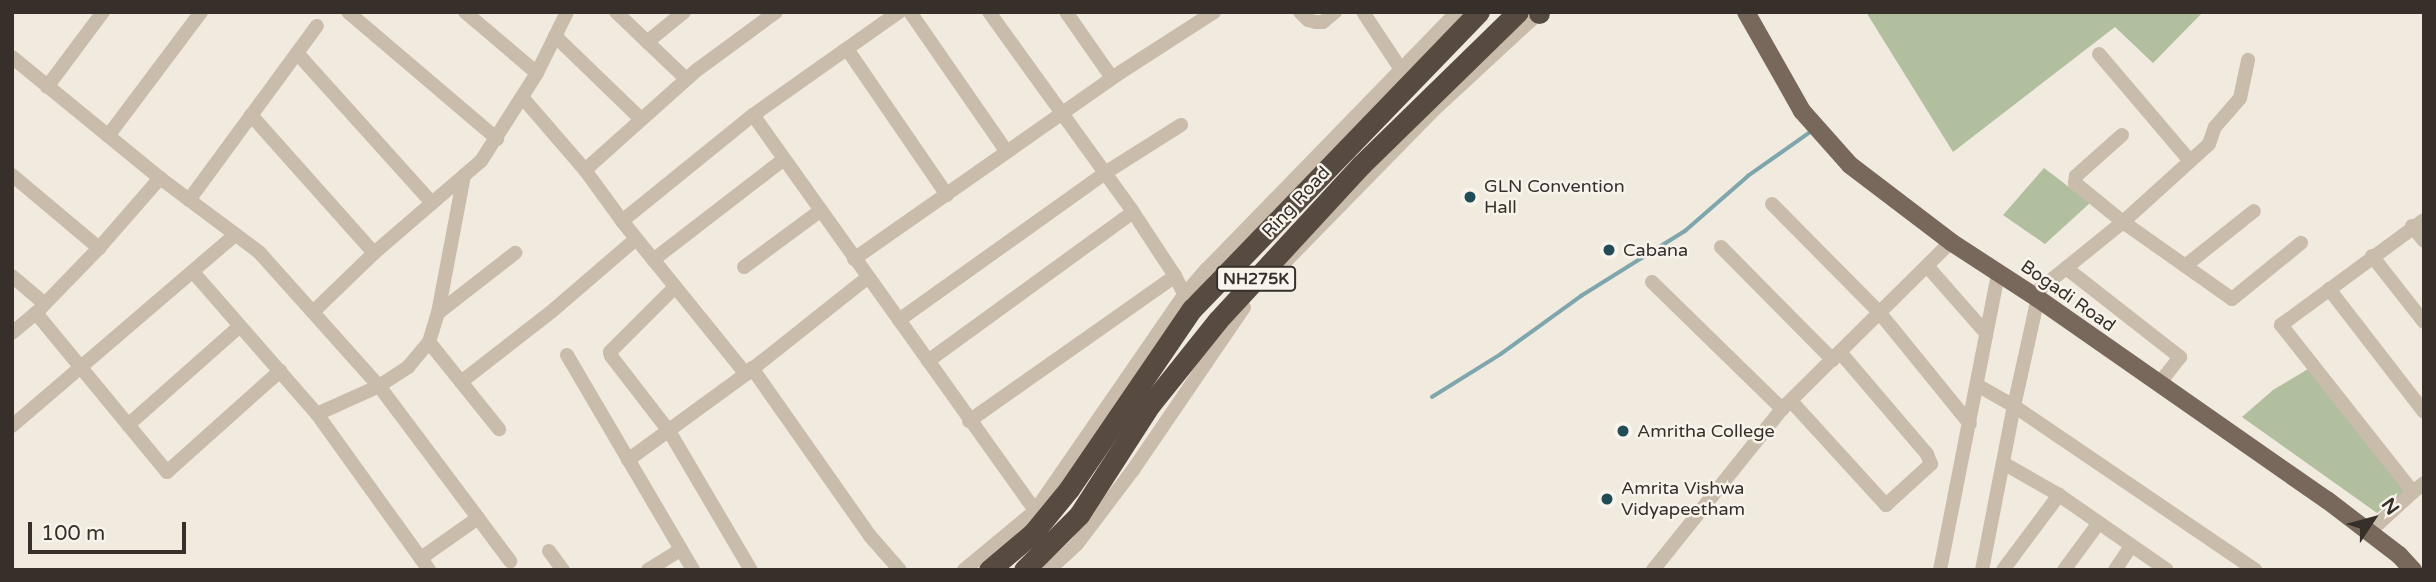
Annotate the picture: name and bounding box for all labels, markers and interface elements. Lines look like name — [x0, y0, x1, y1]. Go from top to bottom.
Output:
street label: Ring Road — [1258, 162, 1334, 242]
place label: GLN Convention Hall — [1484, 176, 1625, 218]
marker: GLN Convention Hall — [1462, 189, 1478, 205]
place label: Cabana — [1623, 239, 1688, 261]
marker: Cabana — [1601, 242, 1617, 258]
street label: Bogadi Road — [2017, 255, 2119, 337]
road number: NH275K — [1216, 266, 1296, 292]
place label: Amritha College — [1637, 420, 1775, 442]
marker: Amritha College — [1615, 423, 1631, 439]
place label: Amrita Vishwa Vidyapeetham — [1621, 478, 1745, 520]
north arrow — [2338, 484, 2408, 554]
marker: Amrita Vishwa Vidyapeetham — [1599, 491, 1615, 507]
text: N — [2377, 494, 2403, 519]
scale bar — [32, 508, 189, 552]
text: 100 m — [41, 521, 105, 546]

